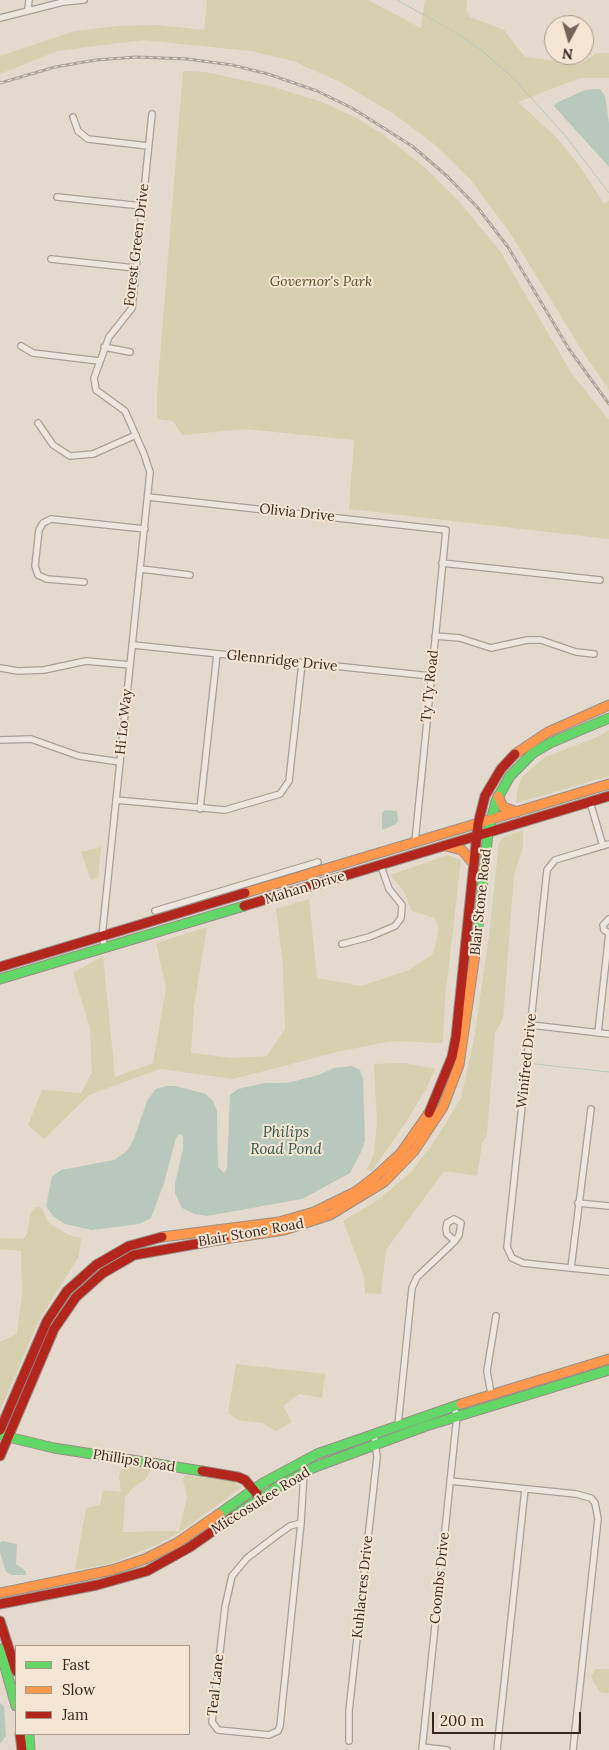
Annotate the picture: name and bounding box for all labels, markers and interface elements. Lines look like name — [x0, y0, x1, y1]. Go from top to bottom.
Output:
north arrow — [544, 15, 594, 65]
text: N — [561, 44, 574, 63]
street label: Forest Green Drive — [121, 183, 153, 307]
park label: Governor's Park — [270, 274, 372, 290]
street label: Olivia Drive — [258, 501, 336, 525]
street label: Glennridge Drive — [226, 647, 338, 675]
street label: Ty Ty Road — [418, 649, 442, 723]
street label: Hi Lo Way — [112, 688, 136, 756]
street label: Blair Stone Road — [467, 848, 495, 956]
street label: Mahan Drive — [263, 868, 347, 908]
street label: Winifred Drive — [514, 1013, 540, 1109]
water label: Philips Road Pond — [250, 1124, 322, 1159]
street label: Blair Stone Road — [197, 1215, 305, 1251]
street label: Phillips Road — [92, 1446, 176, 1476]
street label: Miccosukee Road — [209, 1464, 313, 1538]
street label: Coombs Drive — [427, 1531, 453, 1625]
street label: Kuhlacres Drive — [349, 1535, 377, 1639]
legend — [15, 1645, 190, 1735]
street label: Teal Lane — [204, 1653, 228, 1717]
text: Fast — [62, 1655, 90, 1674]
text: Slow — [62, 1680, 95, 1699]
scale bar — [434, 1702, 583, 1734]
text: Jam — [62, 1705, 89, 1724]
text: 200 m — [440, 1711, 484, 1730]

